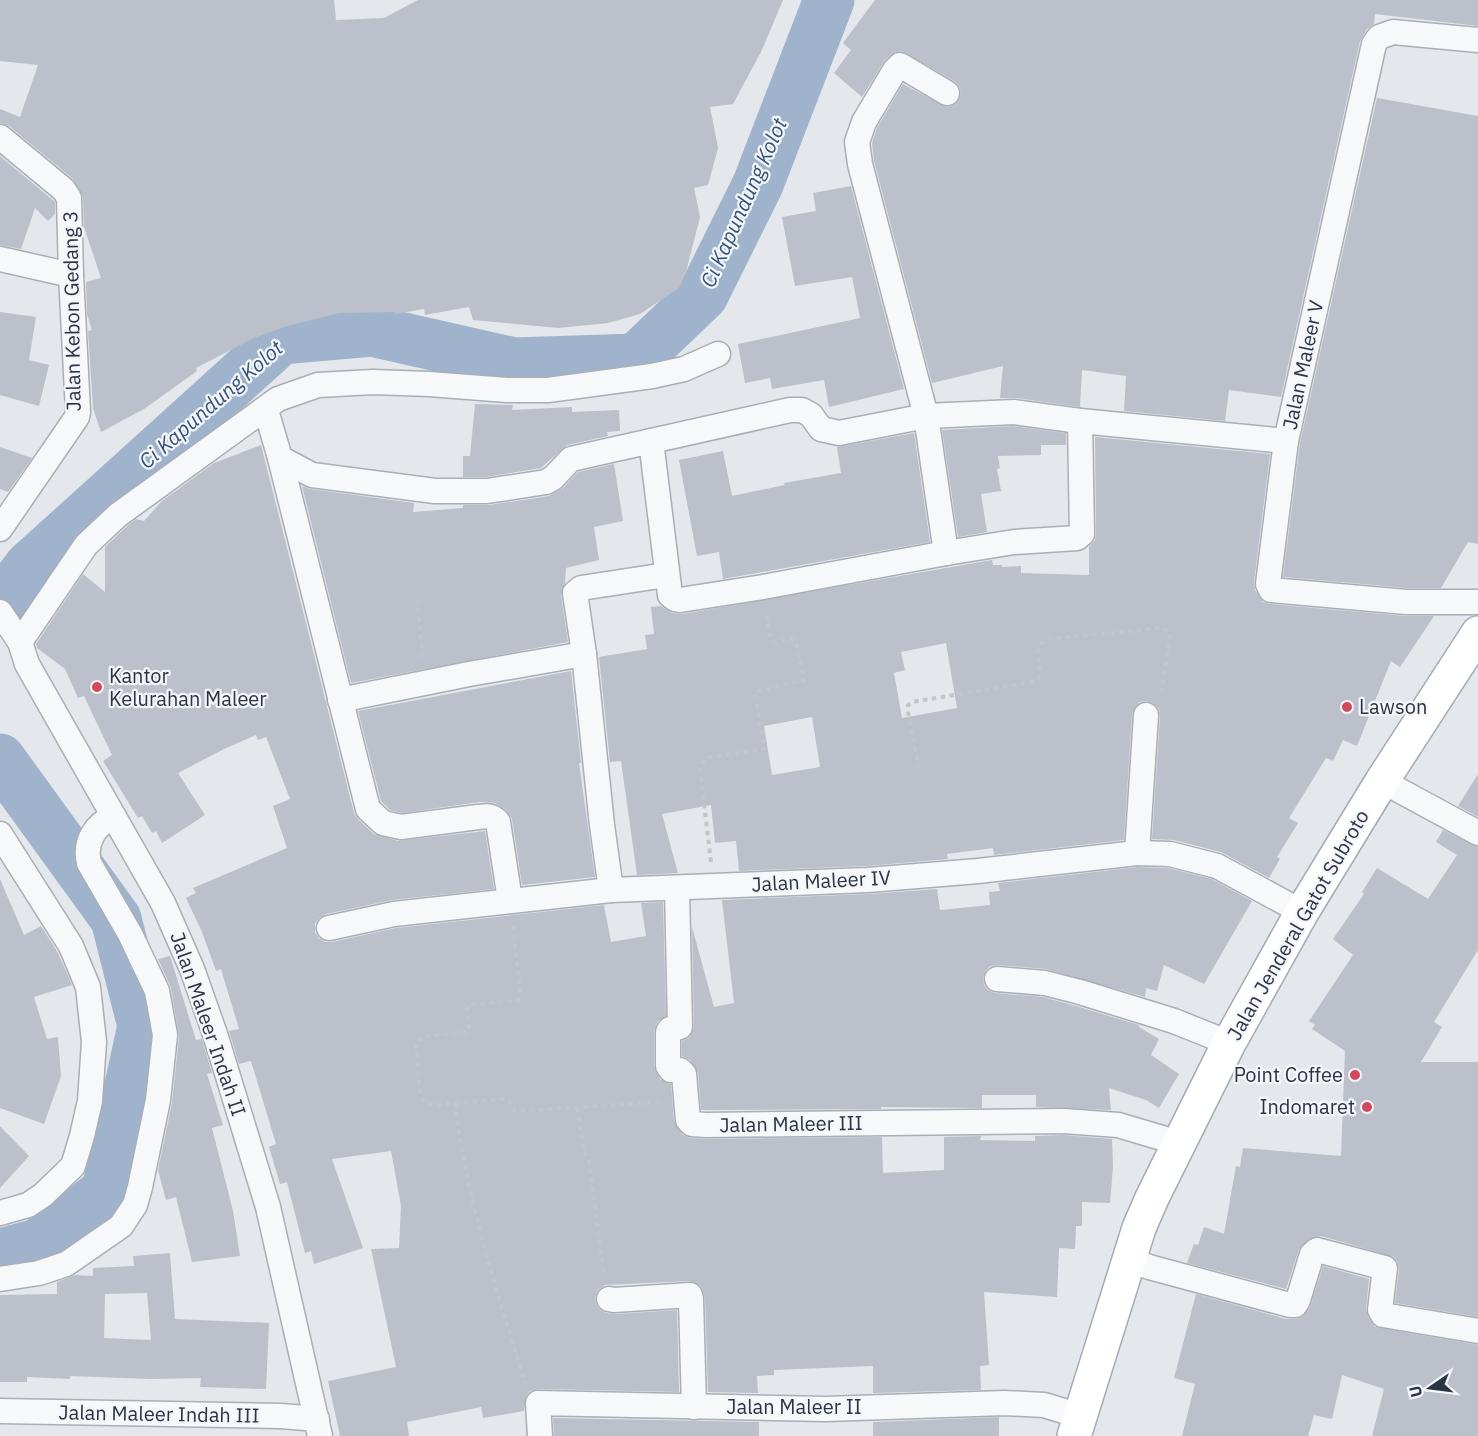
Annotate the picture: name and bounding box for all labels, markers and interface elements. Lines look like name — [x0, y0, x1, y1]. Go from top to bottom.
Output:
water label: Ci Kapundung Kolot — [693, 113, 793, 291]
street label: Jalan Kebon Gedang 3 — [56, 210, 87, 412]
street label: Jalan Maleer V — [1276, 298, 1329, 432]
water label: Ci Kapundung Kolot — [132, 333, 289, 475]
place label: Kantor Kelurahan Maleer — [109, 662, 267, 712]
marker: Kantor Kelurahan Maleer — [90, 680, 104, 694]
place label: Lawson — [1359, 693, 1427, 720]
marker: Lawson — [1340, 700, 1354, 714]
street label: Jalan Jenderal Gatot Subroto — [1220, 805, 1375, 1045]
street label: Jalan Maleer IV — [751, 863, 891, 898]
street label: Jalan Maleer Indah II — [164, 928, 253, 1120]
place label: Point Coffee — [1234, 1061, 1343, 1088]
marker: Point Coffee — [1348, 1068, 1362, 1082]
place label: Indomaret — [1259, 1093, 1355, 1120]
marker: Indomaret — [1360, 1100, 1374, 1114]
street label: Jalan Maleer III — [719, 1109, 863, 1138]
north arrow — [1400, 1358, 1460, 1418]
text: U — [1404, 1384, 1426, 1399]
street label: Jalan Maleer II — [726, 1393, 862, 1420]
street label: Jalan Maleer Indah III — [58, 1398, 260, 1429]

